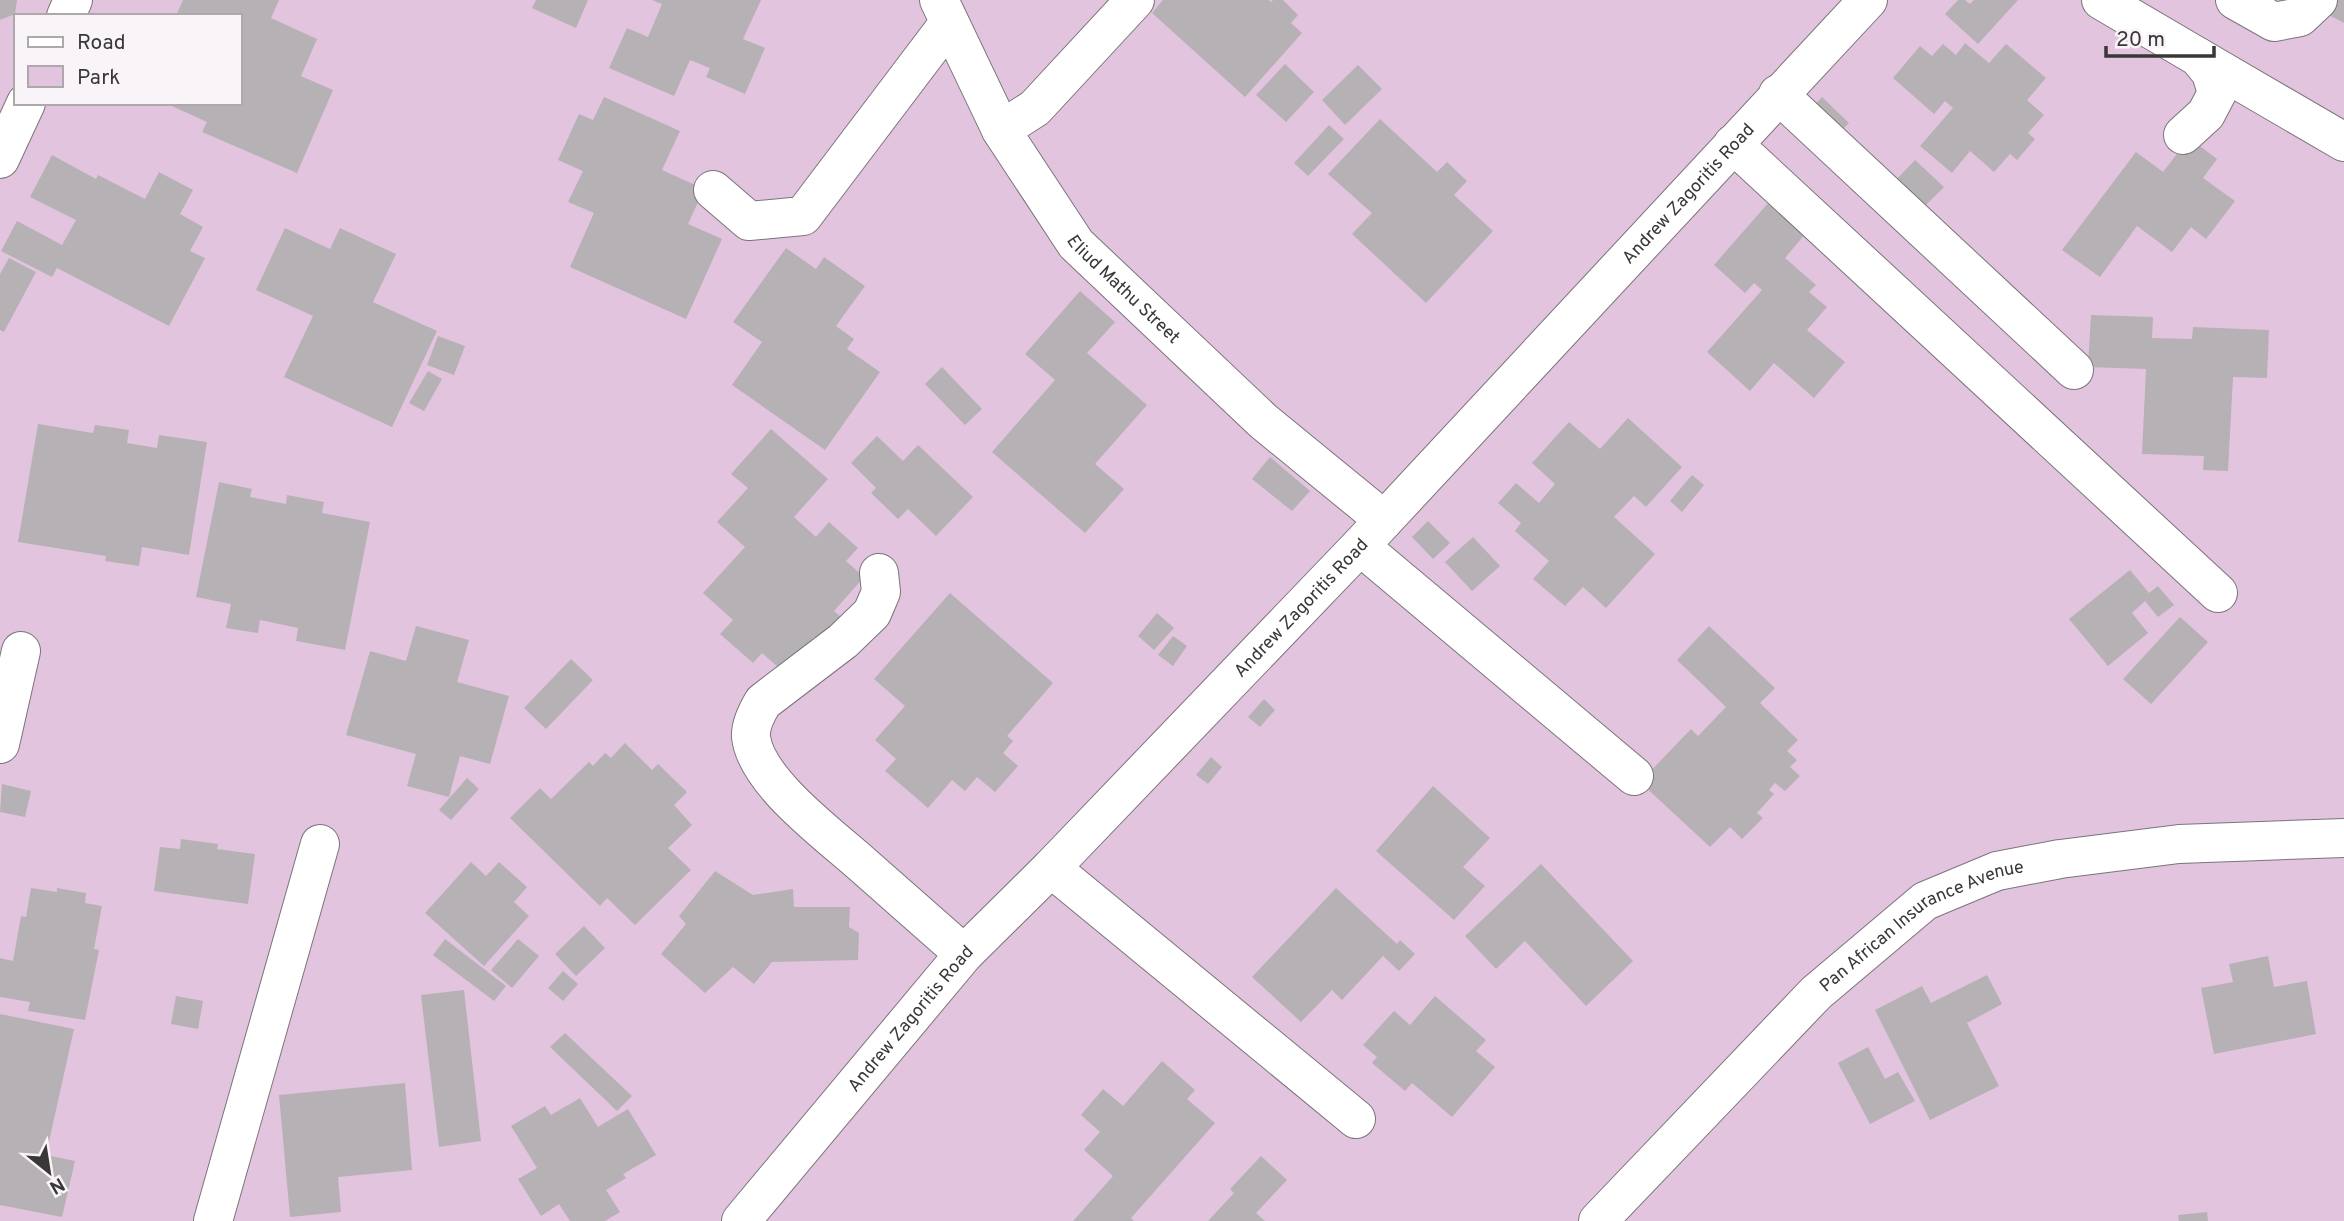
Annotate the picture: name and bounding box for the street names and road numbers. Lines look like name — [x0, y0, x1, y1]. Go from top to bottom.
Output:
street label: Andrew Zagoritis Road — [1618, 119, 1760, 270]
street label: Eliud Mathu Street — [1060, 231, 1184, 349]
street label: Andrew Zagoritis Road — [1230, 534, 1374, 683]
street label: Pan African Insurance Avenue — [1815, 856, 2026, 998]
street label: Andrew Zagoritis Road — [843, 941, 979, 1097]

